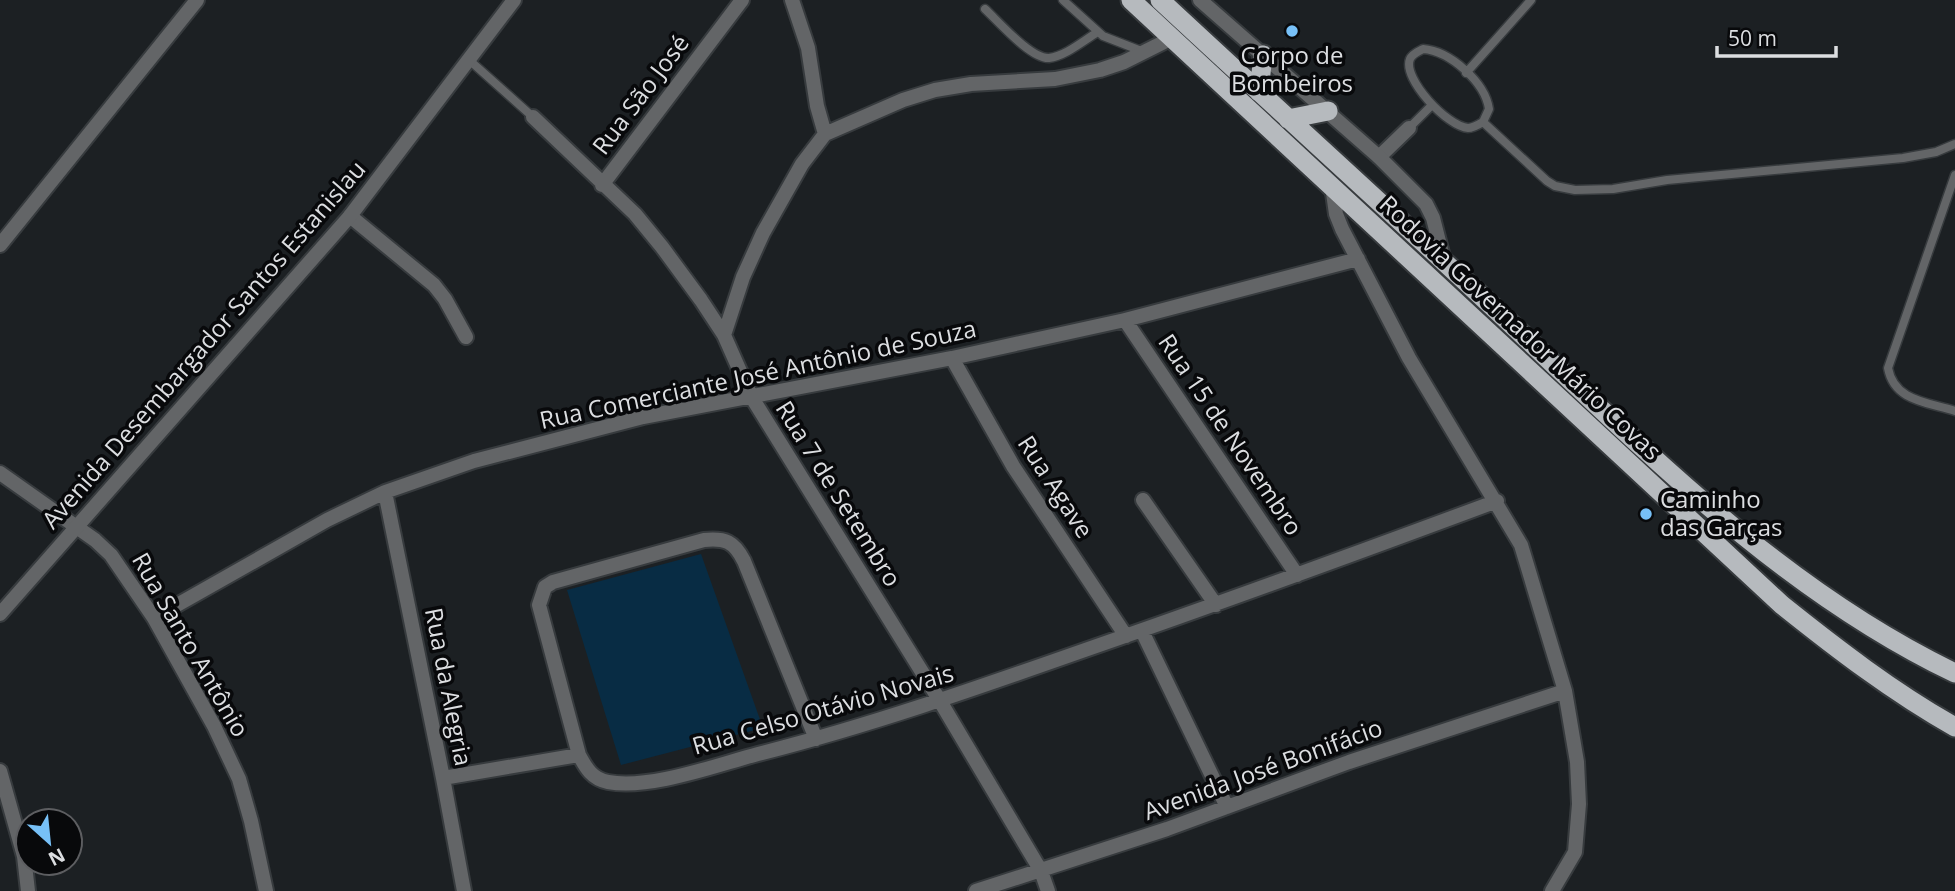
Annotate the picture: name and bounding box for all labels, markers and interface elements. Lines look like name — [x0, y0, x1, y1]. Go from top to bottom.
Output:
scale bar — [1717, 14, 1836, 58]
marker: Corpo de Bombeiros — [1284, 23, 1300, 39]
text: 50 m — [1728, 24, 1777, 52]
street label: Rua São José — [584, 27, 696, 161]
place label: Corpo de Bombeiros — [1231, 38, 1353, 99]
street label: Avenida Desembargador Santos Estanislau — [34, 153, 372, 535]
street label: Rodovia Governador Mário Covas — [1373, 187, 1669, 467]
street label: Rua Comerciante José Antônio de Souza — [536, 311, 979, 436]
street label: Rua 15 de Novembro — [1151, 327, 1311, 541]
street label: Rua 7 de Setembro — [769, 394, 910, 592]
street label: Rua Agave — [1011, 429, 1102, 544]
place label: Caminho das Garças — [1660, 482, 1783, 543]
marker: Caminho das Garças — [1638, 506, 1654, 522]
street label: Rua Santo Antônio — [125, 546, 258, 742]
street label: Rua da Alegria — [418, 605, 481, 769]
street label: Rua Celso Otávio Novais — [688, 655, 957, 762]
street label: Avenida José Bonifácio — [1139, 710, 1386, 827]
north arrow — [14, 807, 84, 877]
text: N — [44, 842, 70, 872]

